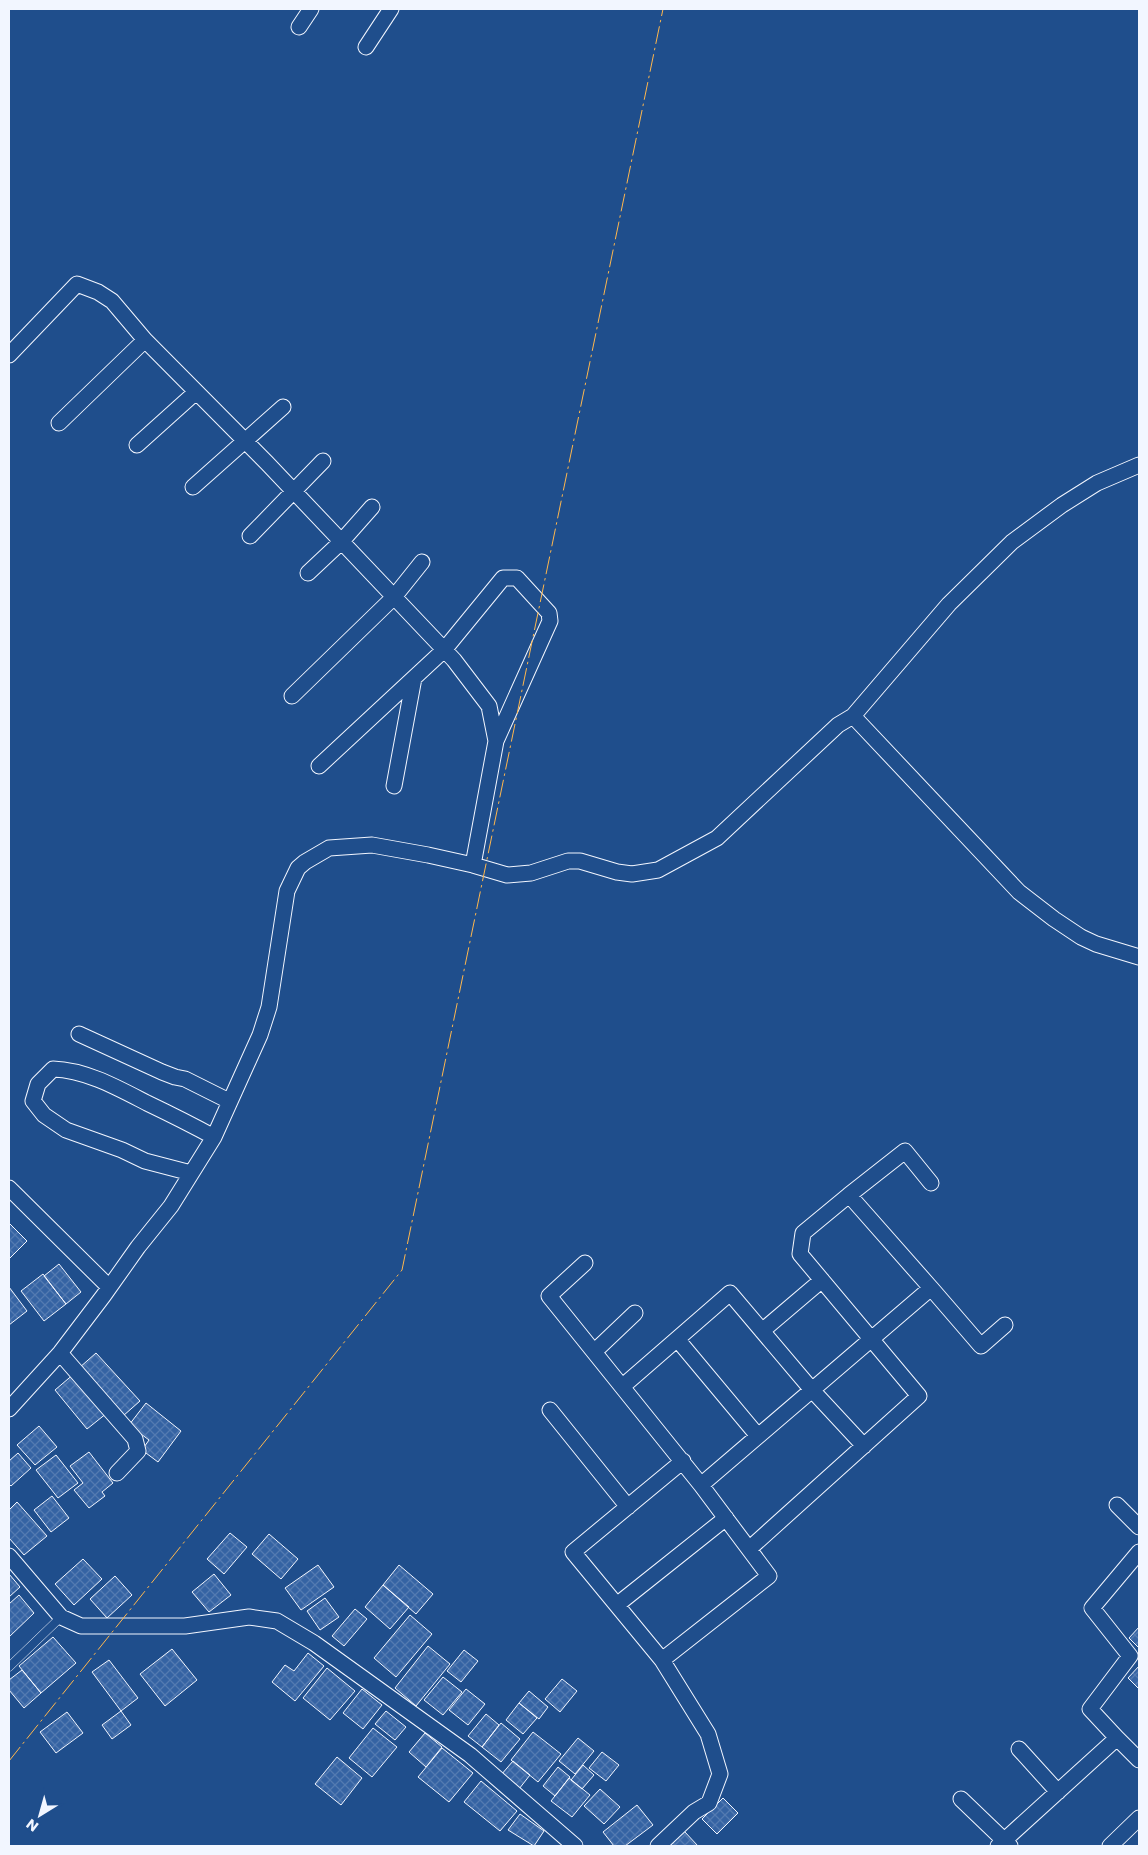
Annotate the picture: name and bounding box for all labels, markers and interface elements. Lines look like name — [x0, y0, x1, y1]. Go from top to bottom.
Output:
north arrow — [15, 1790, 65, 1840]
text: N — [22, 1814, 42, 1837]

